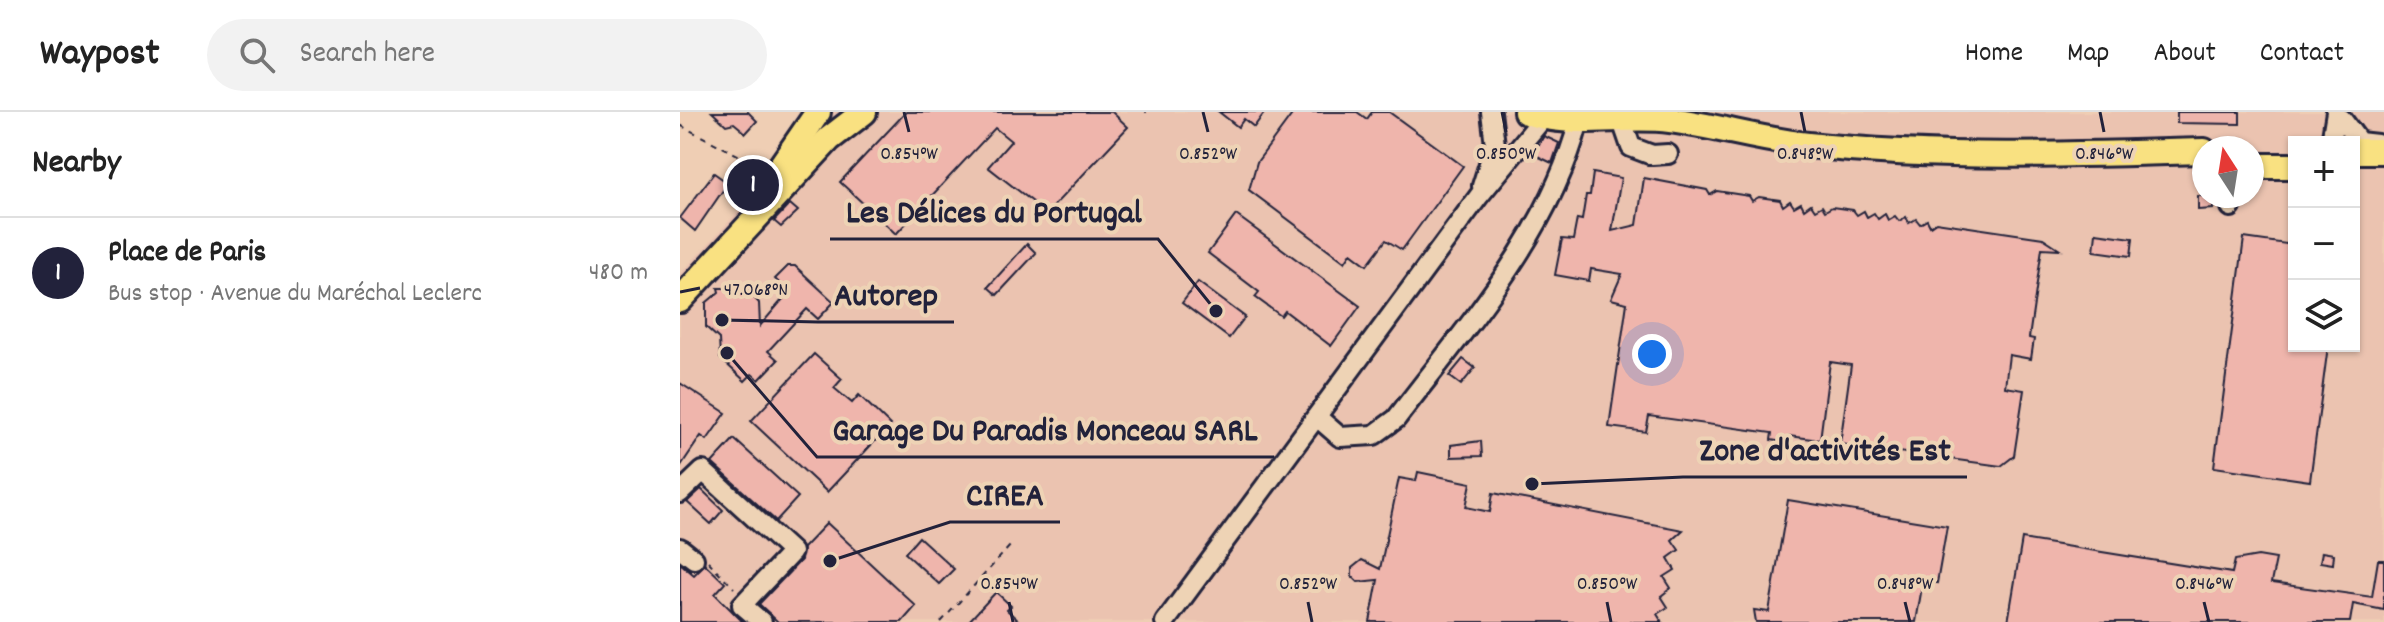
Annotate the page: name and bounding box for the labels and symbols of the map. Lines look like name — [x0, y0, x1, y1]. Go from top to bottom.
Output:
north arrow — [2192, 136, 2264, 208]
text: 0.854°W — [880, 141, 938, 169]
text: 0.852°W — [1179, 141, 1238, 169]
text: 0.850°W — [1476, 141, 1537, 169]
text: 0.848°W — [1777, 141, 1834, 169]
text: 0.846°W — [2075, 141, 2134, 169]
pin: 1 — [727, 155, 779, 215]
callout: Les Délices du Portugal — [830, 181, 1158, 239]
text: Les Délices du Portugal — [846, 191, 1143, 240]
callout: Autorep — [818, 264, 954, 322]
text: Autorep — [834, 274, 938, 323]
text: 47.068°N — [724, 277, 788, 305]
your location — [1632, 334, 1672, 374]
callout: Garage Du Paradis Monceau SARL — [817, 399, 1274, 457]
text: Garage Du Paradis Monceau SARL — [832, 409, 1258, 458]
callout: Zone d'activités Est — [1683, 419, 1967, 477]
text: Zone d'activités Est — [1699, 429, 1951, 478]
callout: CIREA — [950, 464, 1060, 522]
text: CIREA — [966, 474, 1044, 523]
text: 0.854°W — [980, 571, 1038, 599]
text: 0.852°W — [1279, 571, 1338, 599]
text: 0.850°W — [1577, 571, 1638, 599]
text: 0.848°W — [1877, 571, 1934, 599]
text: 0.846°W — [2175, 571, 2234, 599]

